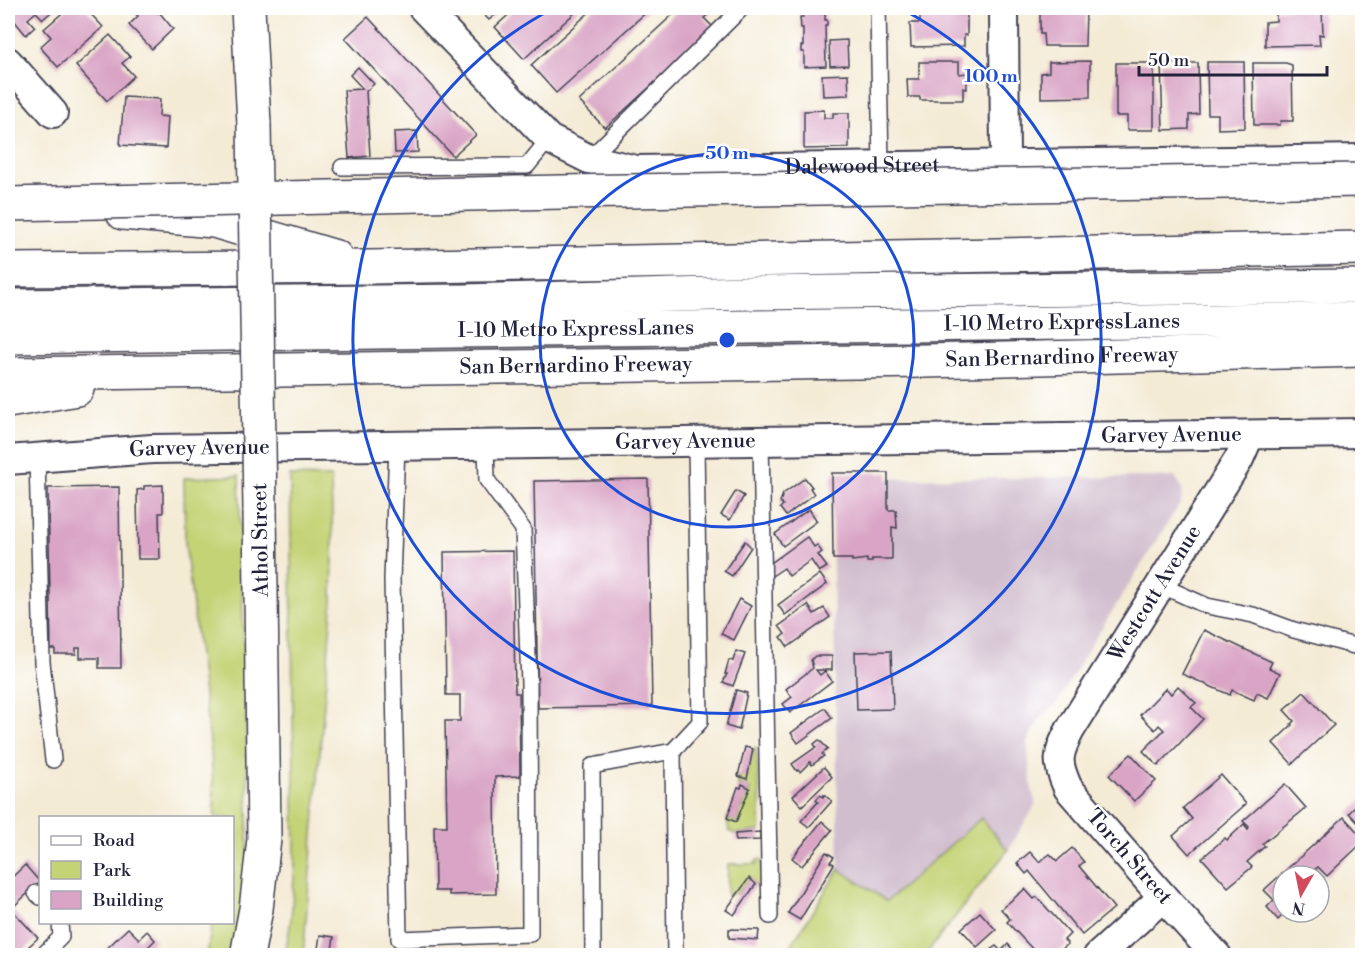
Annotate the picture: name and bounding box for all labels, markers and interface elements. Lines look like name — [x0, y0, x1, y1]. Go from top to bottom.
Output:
scale bar — [1139, 39, 1326, 77]
text: 50 m — [1148, 49, 1190, 72]
text: 100 m — [964, 65, 1018, 88]
text: 50 m — [705, 142, 749, 165]
street label: Dalewood Street — [785, 152, 940, 181]
street label: I-10 Metro ExpressLanes — [943, 308, 1180, 338]
street label: I-10 Metro ExpressLanes — [457, 315, 694, 344]
centre of rings — [717, 330, 737, 350]
street label: San Bernardino Freeway — [945, 342, 1179, 373]
street label: San Bernardino Freeway — [459, 351, 693, 381]
street label: Garvey Avenue — [1101, 422, 1242, 449]
street label: Garvey Avenue — [615, 428, 756, 456]
street label: Garvey Avenue — [128, 434, 270, 464]
street label: Athol Street — [247, 482, 275, 598]
street label: Westcott Avenue — [1102, 521, 1207, 667]
street label: Torch Street — [1081, 804, 1178, 910]
legend — [39, 816, 234, 924]
text: Road — [93, 829, 136, 852]
text: Park — [93, 859, 132, 882]
north arrow — [1271, 864, 1331, 924]
text: Building — [92, 889, 164, 912]
text: N — [1291, 897, 1307, 919]

